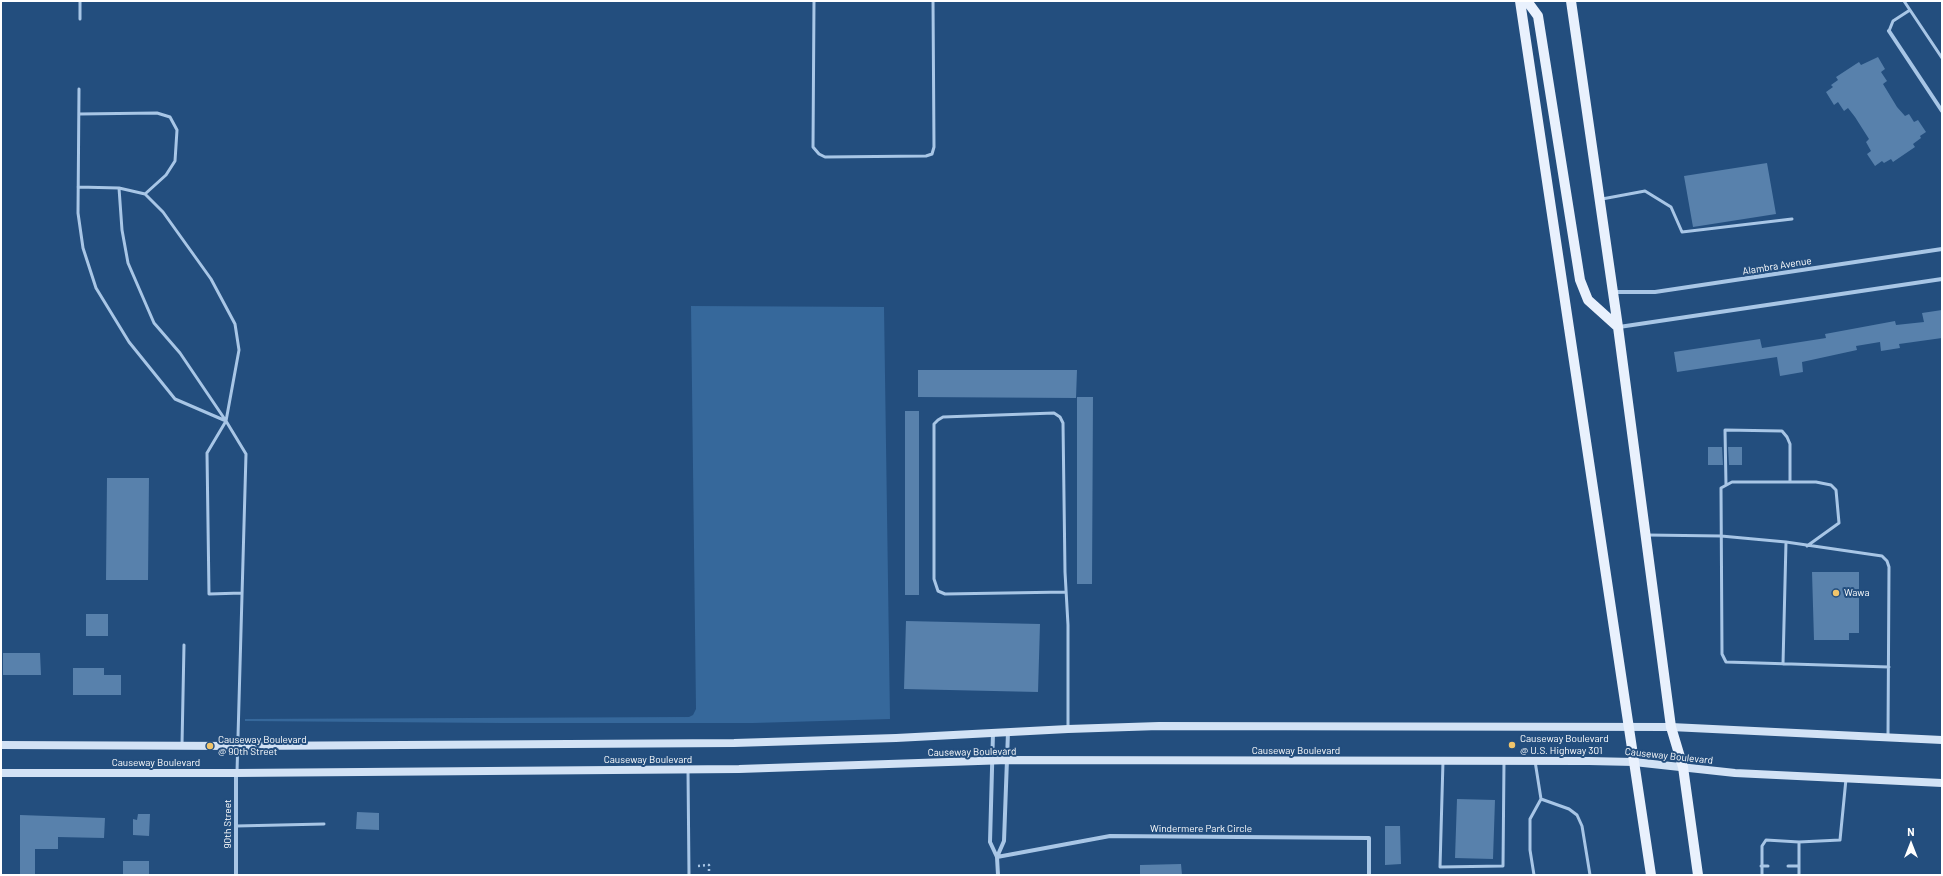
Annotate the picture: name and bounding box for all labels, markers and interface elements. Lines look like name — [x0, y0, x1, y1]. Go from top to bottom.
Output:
street label: Alambra Avenue — [1742, 255, 1812, 277]
place label: Wawa — [1844, 587, 1870, 599]
marker: Wawa — [1831, 588, 1841, 598]
place label: Causeway Boulevard @ U.S. Highway 301 — [1520, 733, 1609, 756]
place label: Causeway Boulevard @ 90th Street — [218, 734, 307, 758]
marker: Causeway Boulevard @ U.S. Highway 301 — [1507, 740, 1517, 750]
marker: Causeway Boulevard @ 90th Street — [205, 741, 215, 751]
street label: Causeway Boulevard — [928, 745, 1016, 759]
street label: Causeway Boulevard — [1252, 745, 1340, 757]
street label: Causeway Boulevard — [1624, 745, 1714, 767]
street label: Causeway Boulevard — [604, 754, 692, 766]
street label: Causeway Boulevard — [112, 757, 200, 769]
street label: 90th Street — [222, 799, 234, 849]
street label: Windermere Park Circle — [1150, 823, 1252, 835]
north arrow — [1891, 824, 1931, 864]
text: N — [1907, 825, 1915, 838]

